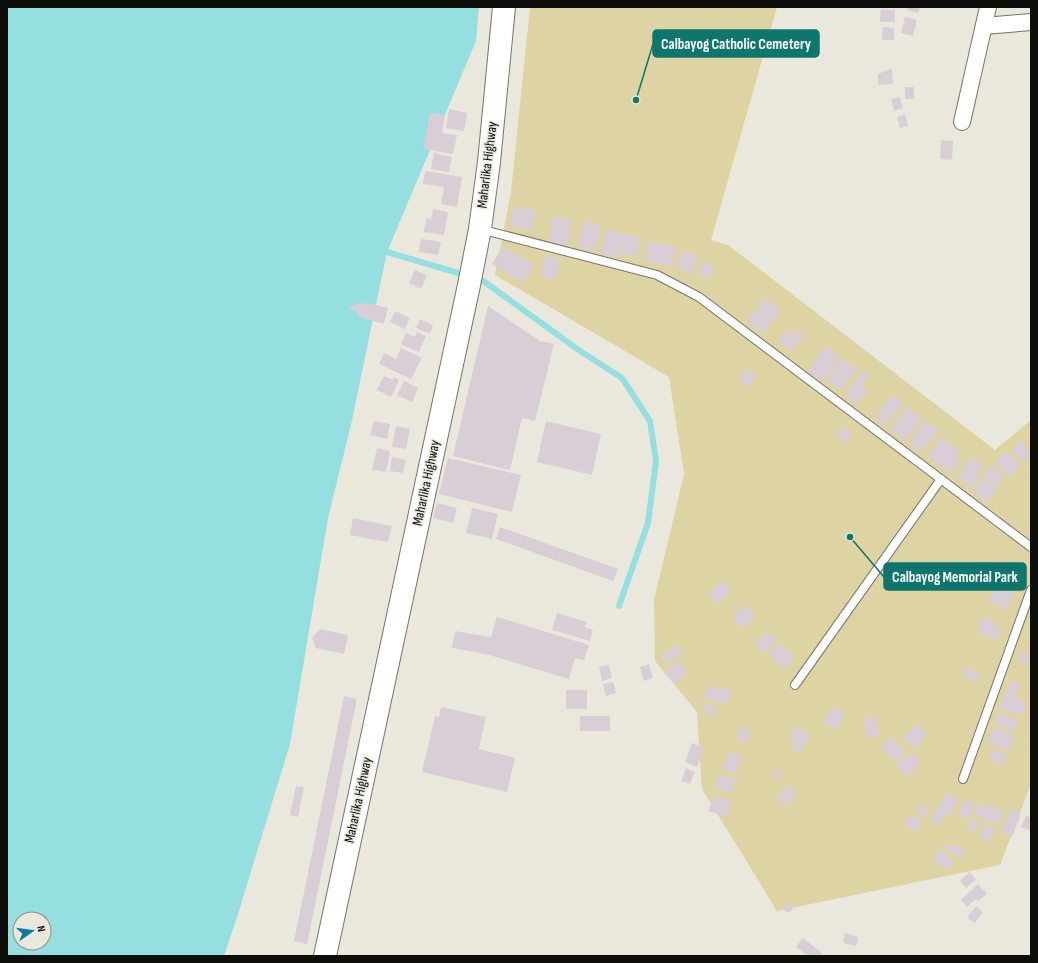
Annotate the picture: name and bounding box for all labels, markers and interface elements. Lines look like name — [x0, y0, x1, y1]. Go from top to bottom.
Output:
callout: Calbayog Catholic Cemetery — [653, 30, 819, 57]
text: Calbayog Catholic Cemetery — [661, 35, 812, 54]
street label: Maharlika Highway — [473, 120, 501, 209]
street label: Maharlika Highway — [409, 438, 444, 527]
callout: Calbayog Memorial Park — [884, 563, 1026, 590]
text: Calbayog Memorial Park — [892, 568, 1019, 587]
street label: Maharlika Highway — [341, 755, 376, 844]
north arrow — [12, 911, 52, 951]
text: N — [34, 924, 48, 933]

